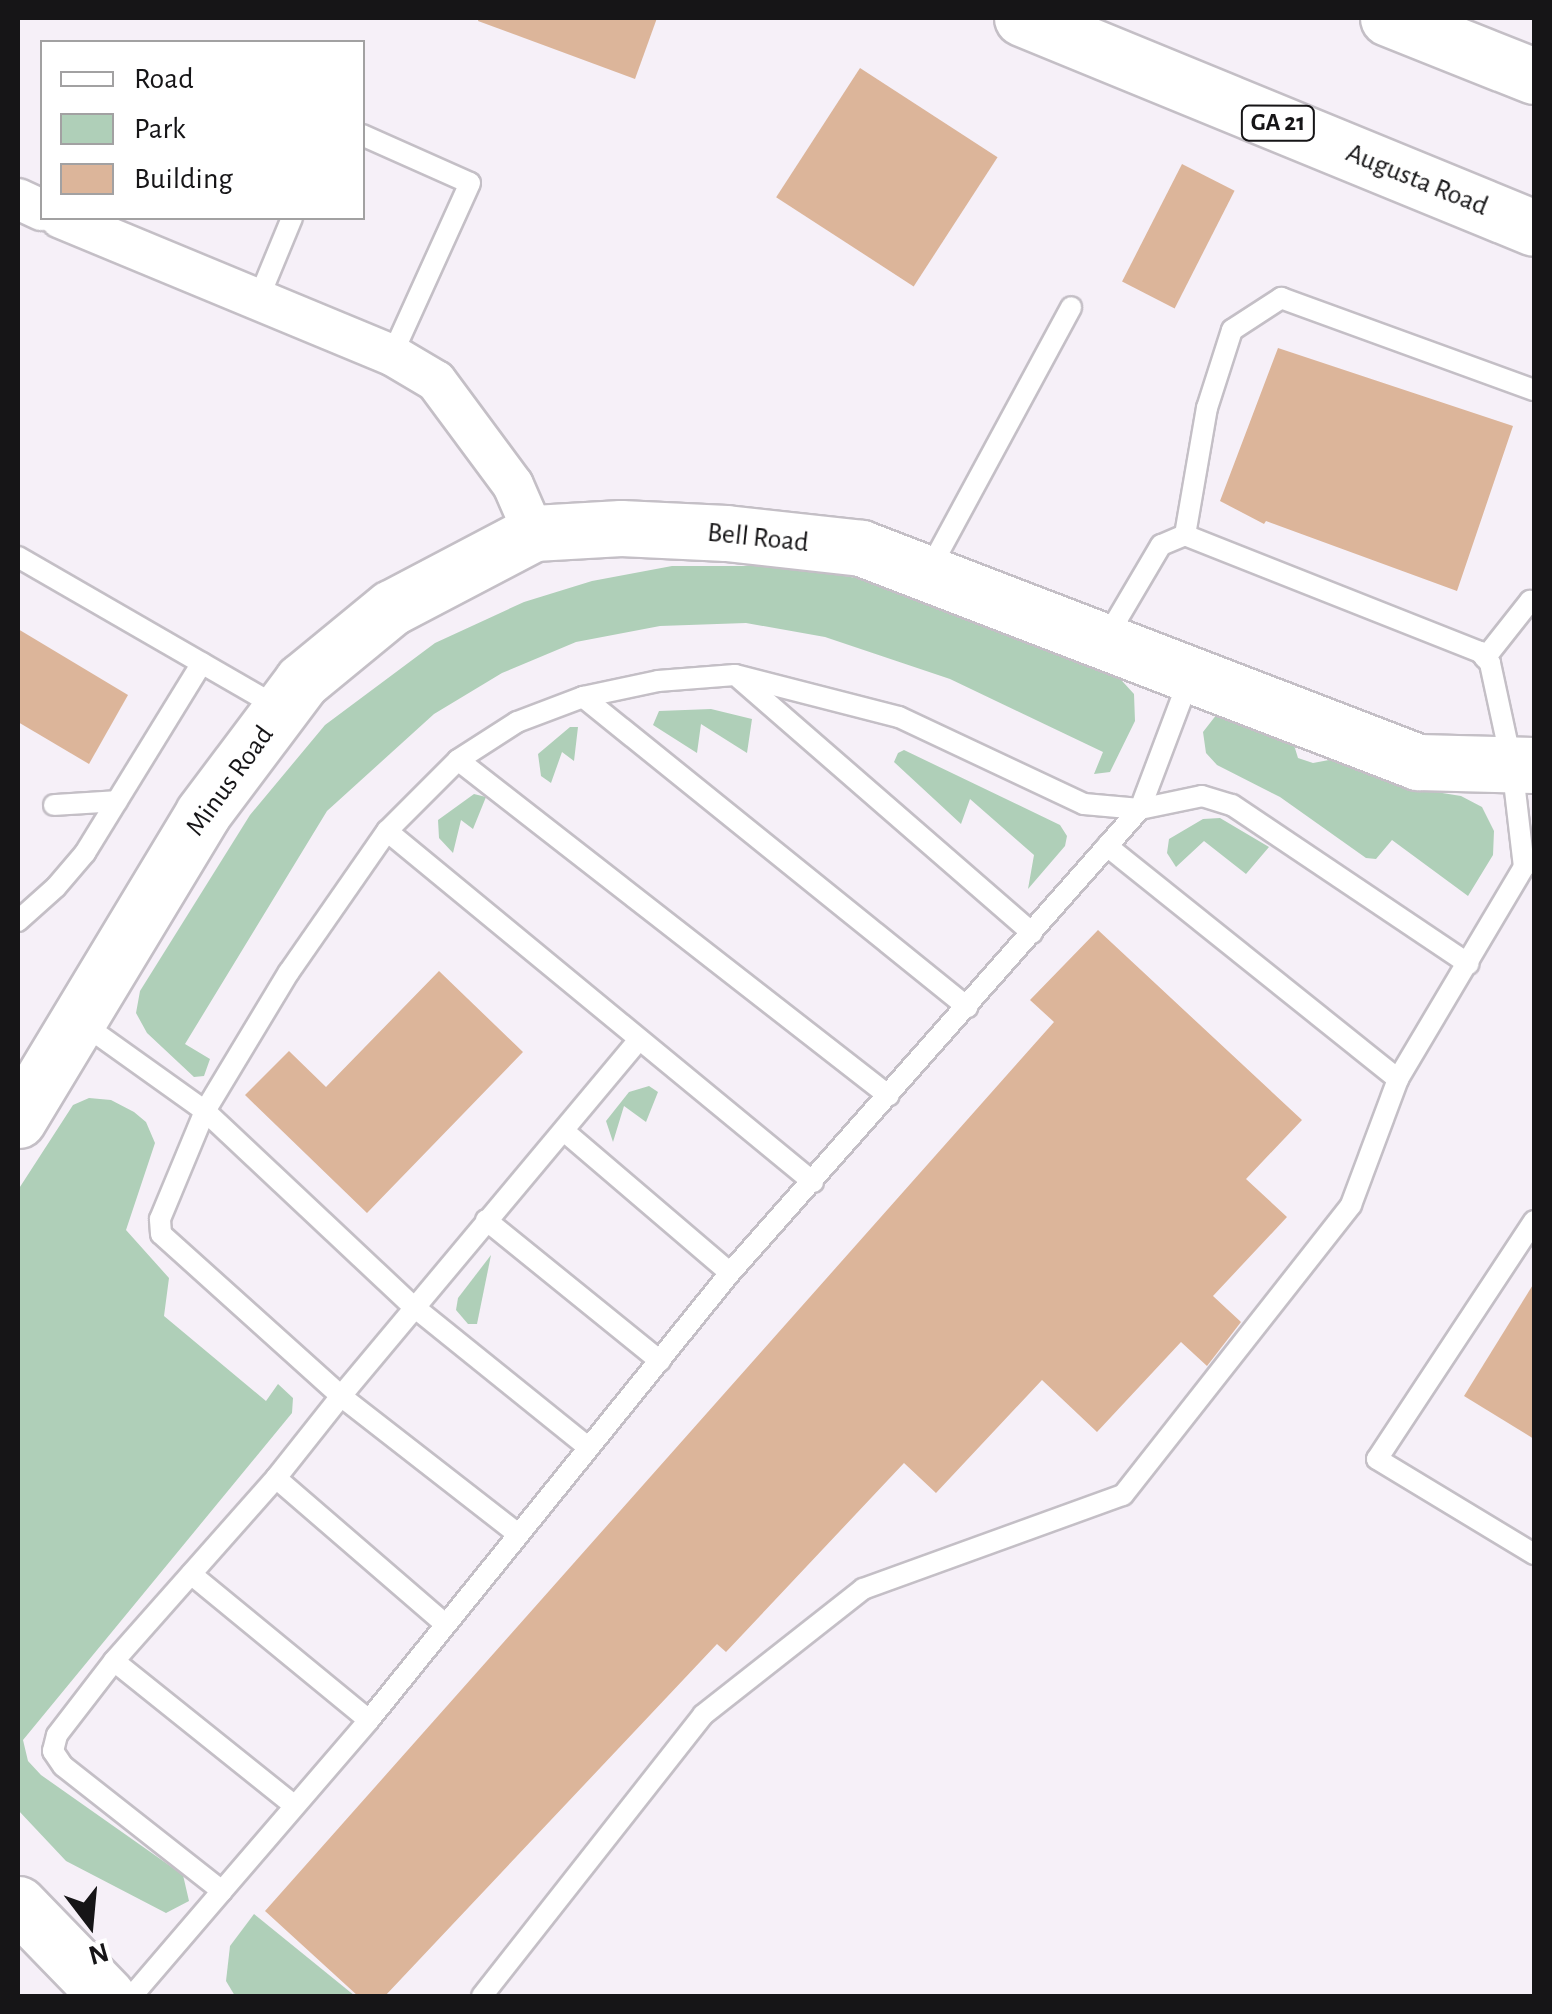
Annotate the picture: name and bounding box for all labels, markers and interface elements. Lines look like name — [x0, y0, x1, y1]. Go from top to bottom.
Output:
legend — [40, 40, 365, 220]
text: Road — [134, 64, 194, 94]
road number: GA 21 — [1240, 103, 1316, 143]
text: Park — [134, 114, 186, 144]
street label: Augusta Road — [1341, 136, 1493, 224]
text: Building — [134, 164, 233, 194]
street label: Bell Road — [706, 516, 810, 560]
street label: Minus Road — [179, 719, 281, 843]
north arrow — [40, 1874, 140, 1974]
text: N — [85, 1937, 111, 1969]

